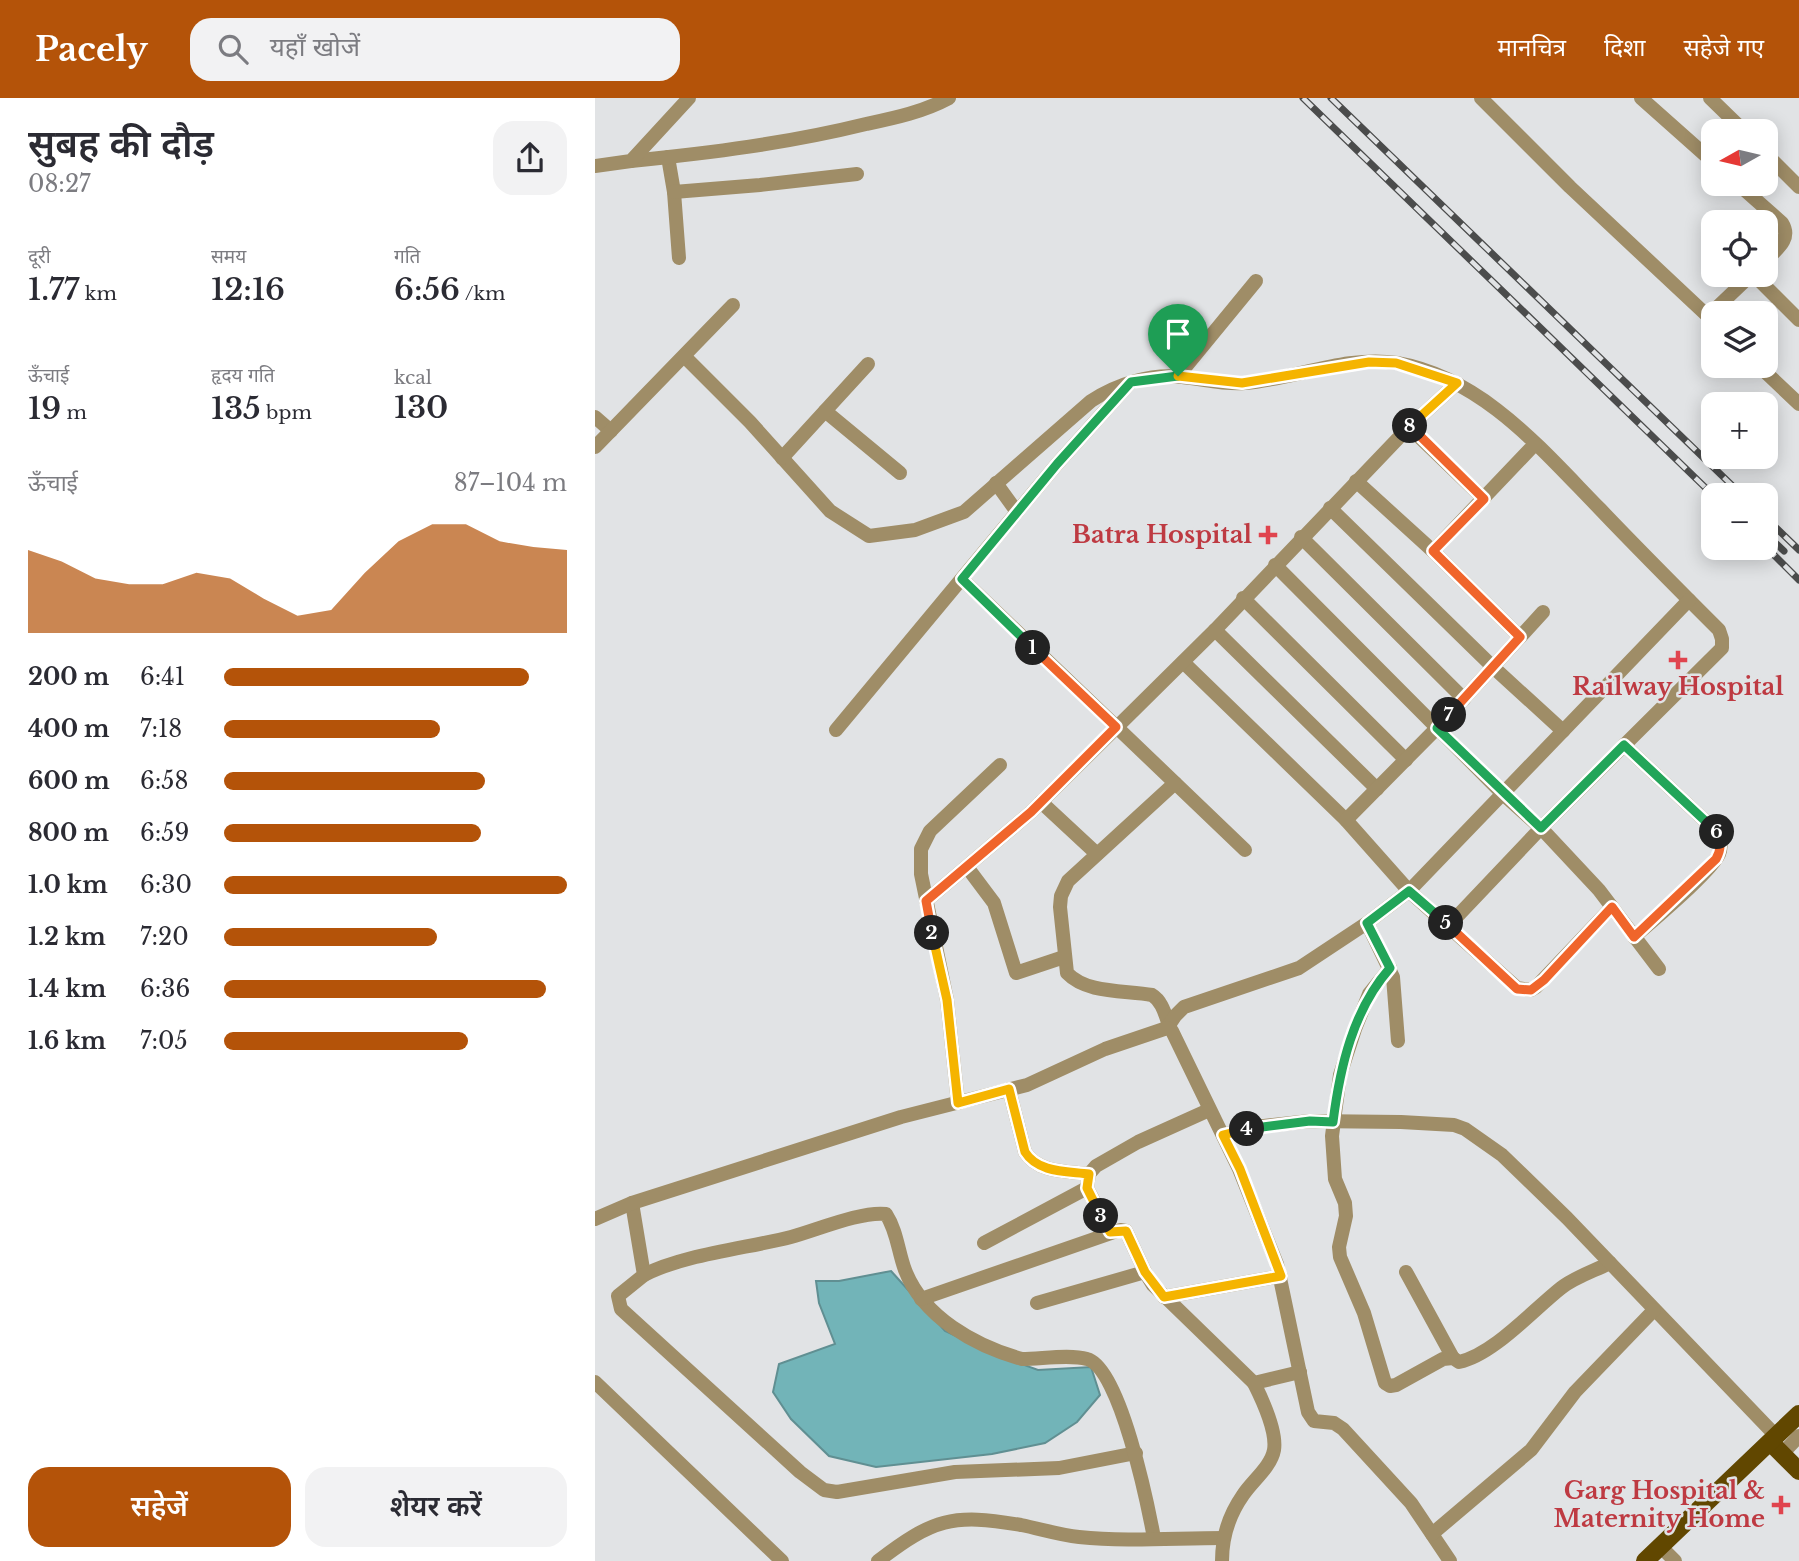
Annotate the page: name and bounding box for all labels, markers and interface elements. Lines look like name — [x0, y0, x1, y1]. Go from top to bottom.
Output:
search box — [190, 18, 680, 81]
text: Pacely — [35, 29, 148, 70]
icon: search — [214, 30, 252, 68]
text: यहाँ खोजें — [270, 31, 360, 63]
text: मानचित्र — [1497, 33, 1566, 62]
text: दिशा — [1604, 33, 1646, 62]
text: सहेजे गए — [1684, 33, 1764, 62]
north arrow — [1701, 119, 1778, 196]
map controls — [1701, 119, 1778, 560]
text: सुबह की दौड़ — [28, 120, 214, 167]
button: share — [493, 121, 567, 195]
text: 08:27 — [28, 170, 91, 198]
button: locate — [1701, 210, 1778, 287]
text: दूरी — [28, 245, 51, 268]
text: समय — [211, 245, 246, 268]
text: गति — [394, 245, 420, 268]
text: 1.77 — [28, 271, 79, 308]
text: 12:16 — [211, 271, 285, 308]
text: 6:56 — [394, 271, 460, 308]
text: km — [79, 282, 117, 305]
text: /km — [460, 282, 505, 305]
button: layers — [1701, 301, 1778, 378]
pin — [1148, 304, 1208, 376]
icon: arrive — [1159, 315, 1197, 353]
text: ऊँचाई — [28, 364, 69, 387]
text: हृदय गति — [211, 364, 274, 387]
text: kcal — [394, 366, 432, 389]
text: 130 — [394, 389, 448, 426]
text: 19 — [28, 390, 61, 427]
text: 135 — [211, 390, 261, 427]
button: + — [1701, 392, 1778, 469]
text: m — [61, 401, 87, 424]
text: bpm — [261, 401, 312, 424]
pin: 8 — [1393, 408, 1427, 444]
text: 8 — [1403, 414, 1416, 437]
text: ऊँचाई — [28, 469, 78, 497]
text: 87–104 m — [454, 469, 567, 497]
button: − — [1701, 483, 1778, 560]
place label: Batra Hospital — [1072, 520, 1252, 549]
marker: Batra Hospital — [1258, 525, 1278, 545]
pin: 1 — [1015, 630, 1051, 666]
text: 1 — [1028, 636, 1037, 659]
marker: Railway Hospital — [1668, 650, 1688, 670]
text: 200 m — [28, 663, 109, 691]
text: 6:41 — [140, 663, 185, 691]
place label: Railway Hospital — [1572, 672, 1784, 701]
pin: 7 — [1431, 698, 1467, 732]
text: 7 — [1444, 703, 1453, 726]
text: 400 m — [28, 715, 110, 743]
text: 7:18 — [140, 715, 182, 743]
text: 600 m — [28, 767, 110, 795]
text: 6:58 — [140, 767, 188, 795]
pin: 6 — [1699, 814, 1735, 850]
text: 800 m — [28, 819, 109, 847]
text: 6:59 — [140, 819, 189, 847]
text: 6 — [1710, 820, 1723, 843]
text: 1.0 km — [28, 871, 108, 899]
text: 6:30 — [140, 871, 192, 899]
pin: 5 — [1429, 906, 1463, 940]
text: 5 — [1440, 911, 1451, 934]
pin: 2 — [915, 916, 949, 950]
text: 2 — [925, 921, 938, 944]
text: 1.2 km — [28, 923, 106, 951]
text: 7:20 — [140, 923, 189, 951]
text: 1.4 km — [28, 975, 106, 1003]
text: 6:36 — [140, 975, 190, 1003]
text: 1.6 km — [28, 1027, 106, 1055]
text: 7:05 — [140, 1027, 188, 1055]
pin: 4 — [1229, 1112, 1265, 1146]
text: 4 — [1240, 1117, 1253, 1140]
pin: 3 — [1084, 1198, 1119, 1234]
text: 3 — [1094, 1204, 1107, 1227]
button: सहेजें — [28, 1467, 291, 1547]
button: शेयर करें — [305, 1467, 567, 1547]
place label: Garg Hospital & Maternity Home — [1554, 1476, 1765, 1533]
marker: Garg Hospital & Maternity Home — [1771, 1495, 1791, 1515]

